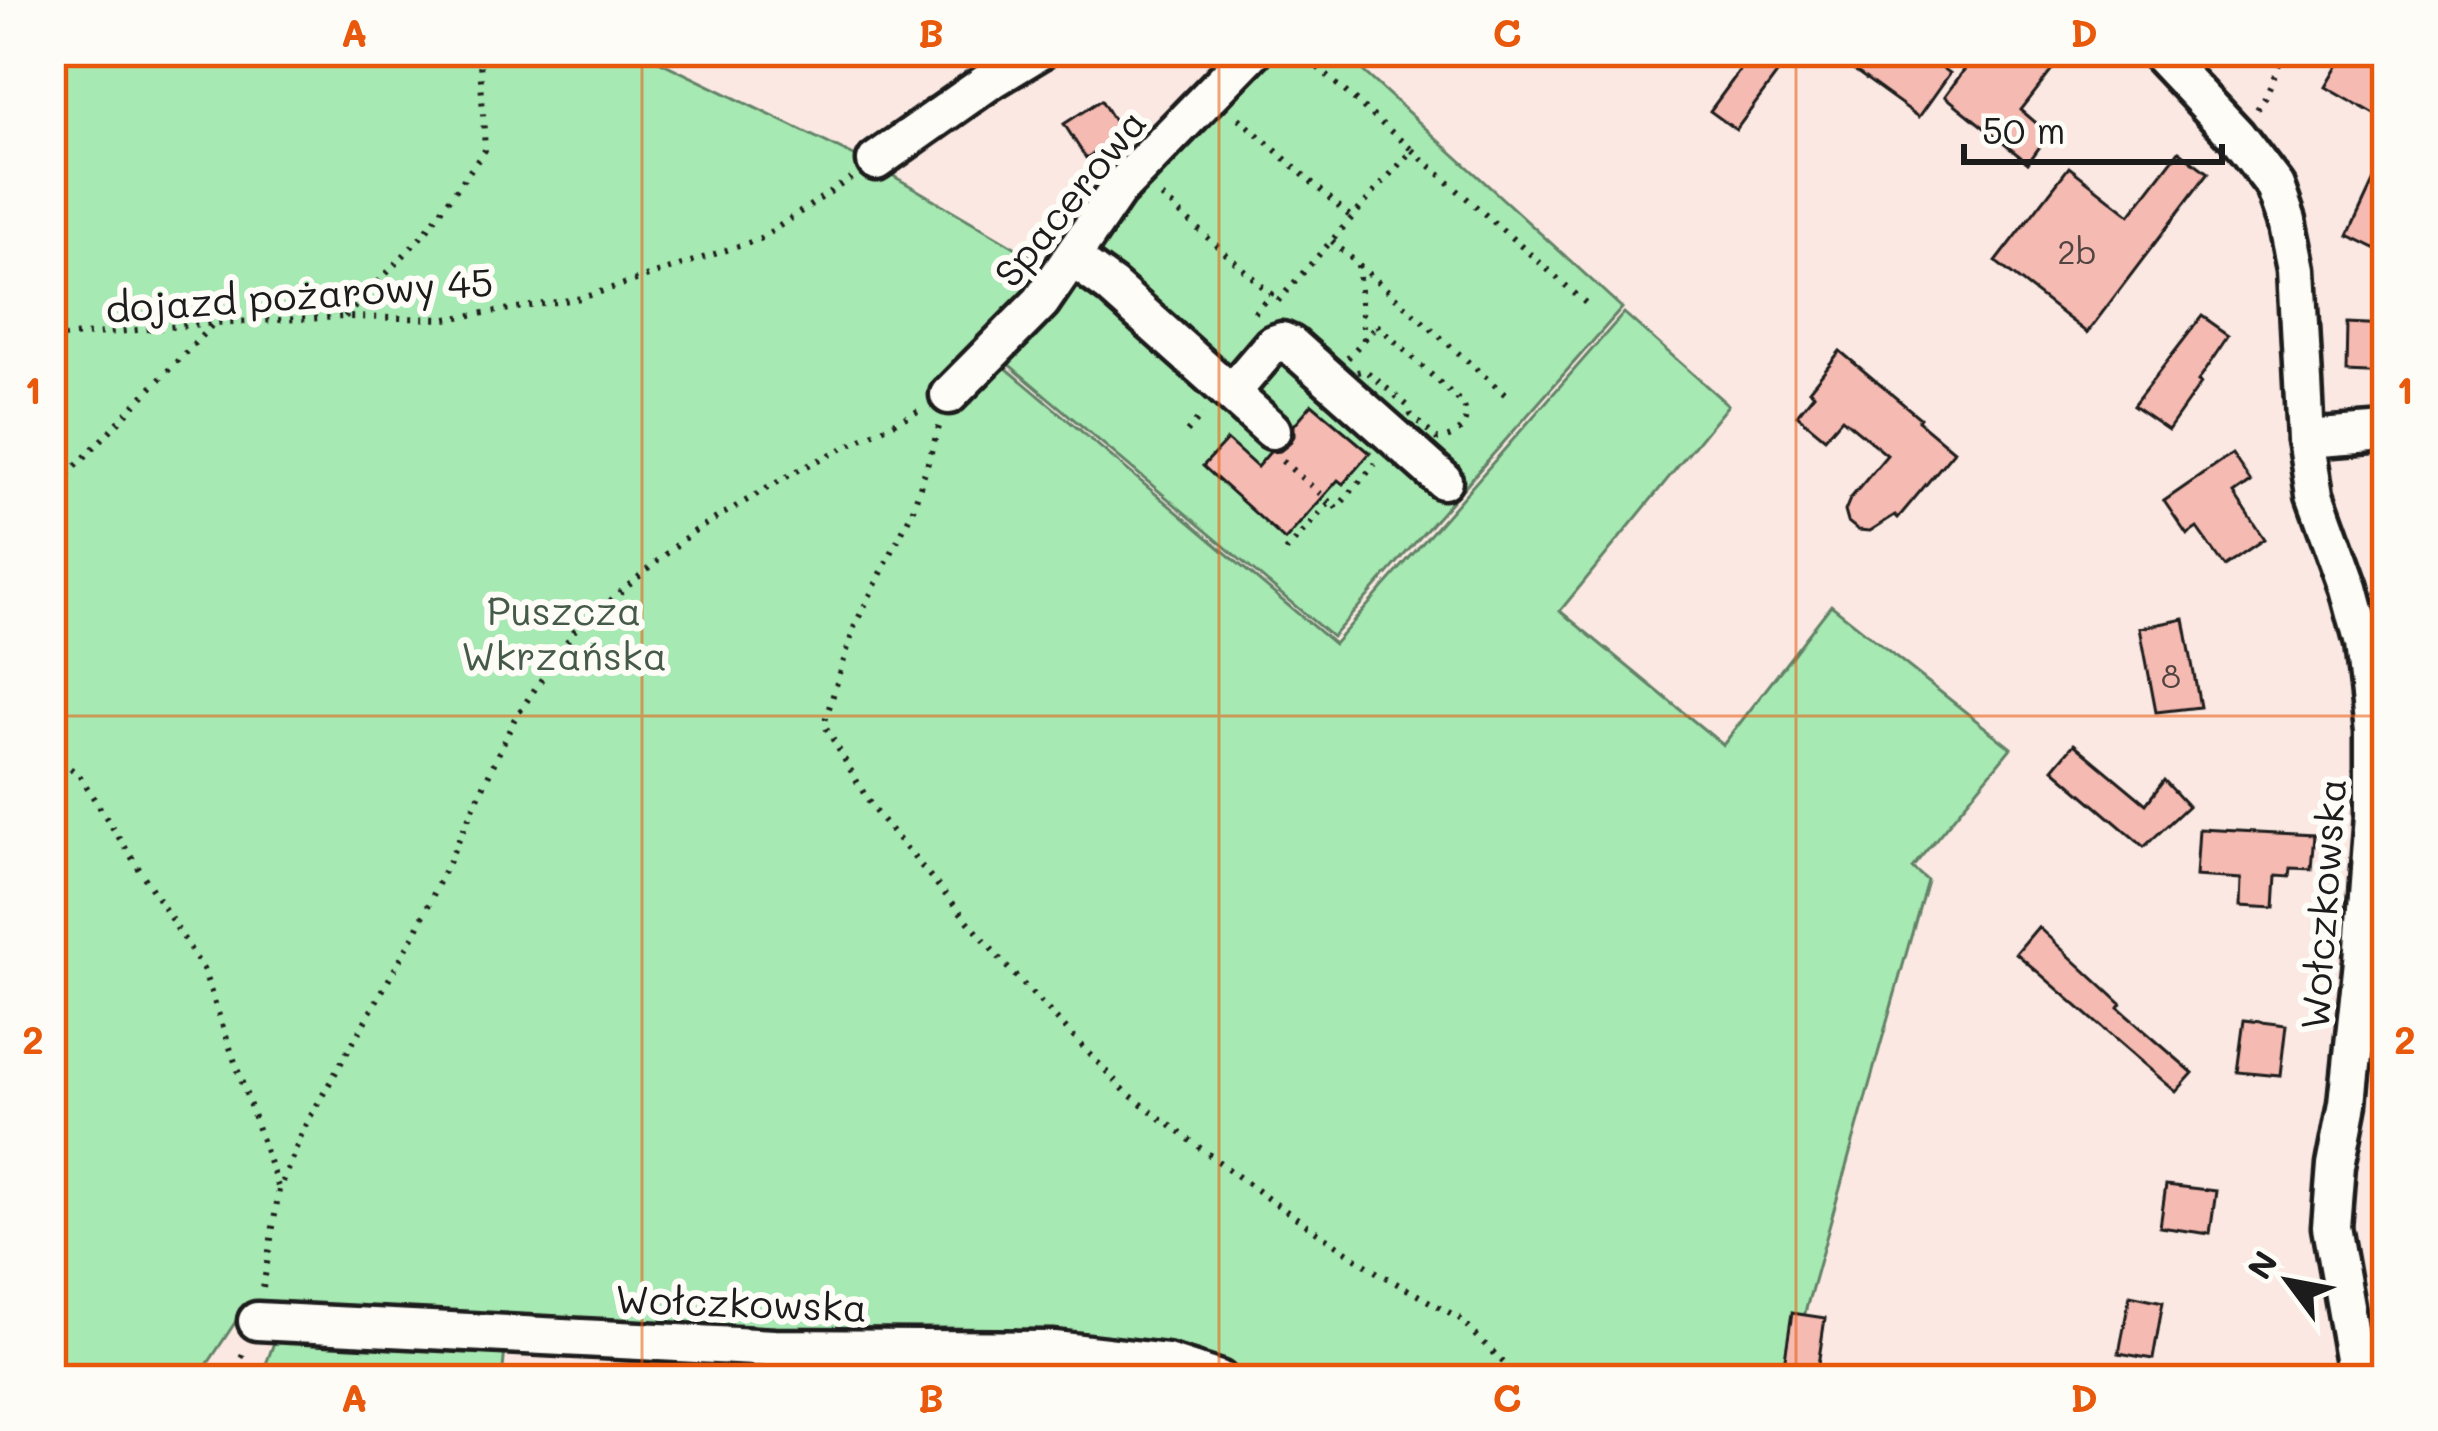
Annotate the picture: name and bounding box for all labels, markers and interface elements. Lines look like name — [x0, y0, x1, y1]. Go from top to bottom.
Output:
text: A — [340, 6, 368, 57]
text: B — [918, 6, 944, 57]
text: C — [1493, 6, 1521, 57]
text: D — [2070, 6, 2098, 57]
scale bar — [1964, 90, 2222, 164]
street label: Spacerowa — [982, 98, 1156, 296]
text: 50 m — [1982, 106, 2065, 153]
house number: 2b — [2057, 229, 2097, 272]
street label: dojazd pożarowy 45 — [103, 255, 495, 333]
text: 1 — [24, 363, 42, 414]
text: 1 — [2396, 363, 2414, 414]
park label: Puszcza Wkrzańska — [461, 584, 667, 680]
house number: 8 — [2161, 653, 2181, 696]
street label: Wołczkowska — [2288, 776, 2356, 1032]
text: 2 — [22, 1013, 44, 1064]
text: 2 — [2394, 1013, 2416, 1064]
north arrow — [2228, 1221, 2348, 1341]
text: N — [2236, 1242, 2286, 1286]
street label: Wołczkowska — [614, 1272, 868, 1332]
text: A — [340, 1371, 368, 1422]
text: B — [918, 1371, 944, 1422]
text: C — [1493, 1371, 1521, 1422]
text: D — [2070, 1371, 2098, 1422]

